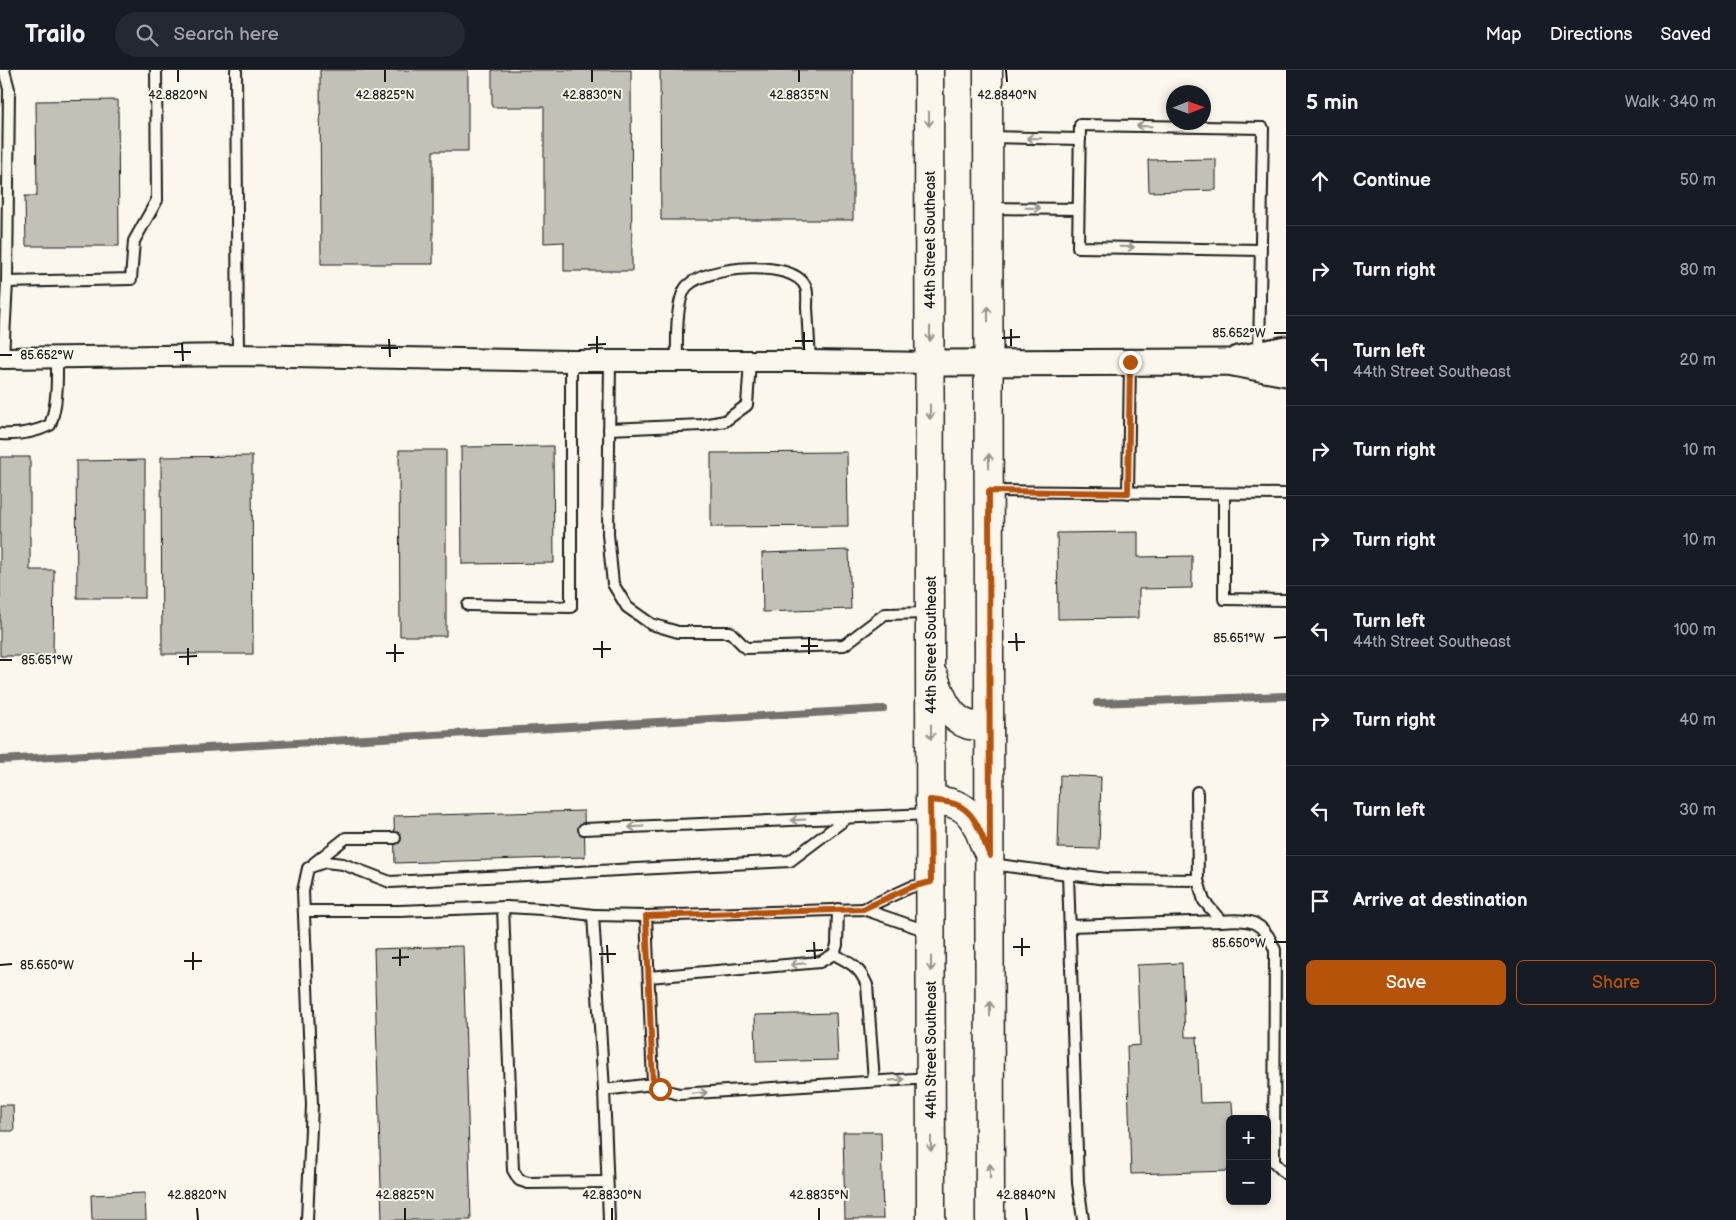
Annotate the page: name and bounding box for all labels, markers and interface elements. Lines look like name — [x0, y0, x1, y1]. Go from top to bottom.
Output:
search box — [115, 12, 465, 57]
text: Trailo — [25, 20, 85, 49]
icon: search — [133, 21, 161, 49]
text: Search here — [173, 23, 279, 46]
text: Map — [1486, 24, 1522, 45]
text: Directions — [1550, 24, 1632, 45]
text: Saved — [1660, 24, 1711, 45]
north arrow — [1166, 85, 1211, 130]
text: 42.8820°N — [148, 88, 208, 103]
text: 42.8825°N — [355, 88, 415, 103]
text: 42.8830°N — [562, 88, 622, 103]
text: 42.8835°N — [769, 88, 829, 103]
text: 42.8840°N — [977, 88, 1037, 103]
text: 5 min — [1306, 90, 1359, 115]
text: Walk · 340 m — [1625, 93, 1716, 112]
one-way arrow — [924, 110, 934, 126]
one-way arrow — [1136, 121, 1152, 131]
one-way arrow — [1026, 133, 1042, 143]
icon: ahead — [1306, 167, 1334, 195]
text: Continue — [1353, 169, 1431, 192]
street label: 44th Street Southeast — [922, 170, 939, 309]
text: 50 m — [1680, 171, 1716, 190]
one-way arrow — [1025, 203, 1041, 213]
one-way arrow — [1118, 243, 1134, 252]
icon: right — [1306, 257, 1334, 285]
text: Turn right — [1353, 259, 1436, 282]
text: 80 m — [1680, 261, 1716, 280]
one-way arrow — [983, 306, 993, 322]
one-way arrow — [925, 325, 935, 341]
text: 85.652°W — [1212, 326, 1266, 341]
text: Turn left — [1353, 340, 1425, 363]
icon: left — [1306, 347, 1334, 375]
text: 85.652°W — [20, 348, 74, 363]
route end — [1119, 351, 1142, 374]
text: 20 m — [1680, 351, 1716, 370]
text: 44th Street Southeast — [1353, 363, 1511, 382]
one-way arrow — [925, 404, 935, 420]
icon: right — [1306, 437, 1334, 465]
text: Turn right — [1353, 439, 1436, 462]
text: 10 m — [1683, 441, 1716, 460]
one-way arrow — [984, 454, 994, 470]
icon: right — [1306, 527, 1334, 555]
text: Turn right — [1353, 529, 1436, 552]
text: 10 m — [1683, 531, 1716, 550]
street label: 44th Street Southeast — [923, 575, 940, 714]
text: Turn left — [1353, 610, 1425, 633]
icon: left — [1306, 617, 1334, 645]
text: 100 m — [1673, 621, 1716, 640]
text: 85.651°W — [1213, 631, 1265, 646]
text: 44th Street Southeast — [1353, 633, 1511, 652]
text: 85.651°W — [21, 653, 73, 668]
icon: right — [1306, 707, 1334, 735]
text: Turn right — [1353, 709, 1436, 732]
text: 40 m — [1679, 711, 1716, 730]
one-way arrow — [926, 724, 936, 740]
icon: left — [1306, 797, 1334, 825]
text: Turn left — [1353, 799, 1425, 822]
text: 30 m — [1679, 801, 1716, 820]
one-way arrow — [791, 815, 807, 824]
one-way arrow — [628, 822, 644, 832]
icon: arrive — [1306, 887, 1334, 915]
text: Arrive at destination — [1353, 889, 1528, 912]
text: 85.650°W — [1212, 936, 1266, 951]
one-way arrow — [926, 956, 936, 972]
text: 85.650°W — [20, 958, 74, 973]
one-way arrow — [790, 959, 806, 969]
button: Save — [1306, 960, 1506, 1005]
button: Share — [1516, 960, 1716, 1005]
street label: 44th Street Southeast — [923, 980, 940, 1119]
one-way arrow — [985, 1001, 995, 1018]
one-way arrow — [889, 1075, 905, 1084]
route start — [649, 1078, 672, 1101]
one-way arrow — [692, 1088, 708, 1097]
map controls — [1226, 1115, 1271, 1205]
button: + — [1226, 1115, 1271, 1160]
one-way arrow — [926, 1136, 936, 1152]
button: − — [1226, 1160, 1271, 1205]
one-way arrow — [985, 1164, 995, 1180]
text: 42.8820°N — [167, 1188, 227, 1203]
text: 42.8825°N — [375, 1188, 435, 1203]
text: 42.8830°N — [582, 1188, 642, 1203]
text: 42.8835°N — [789, 1188, 849, 1203]
text: 42.8840°N — [996, 1188, 1056, 1203]

